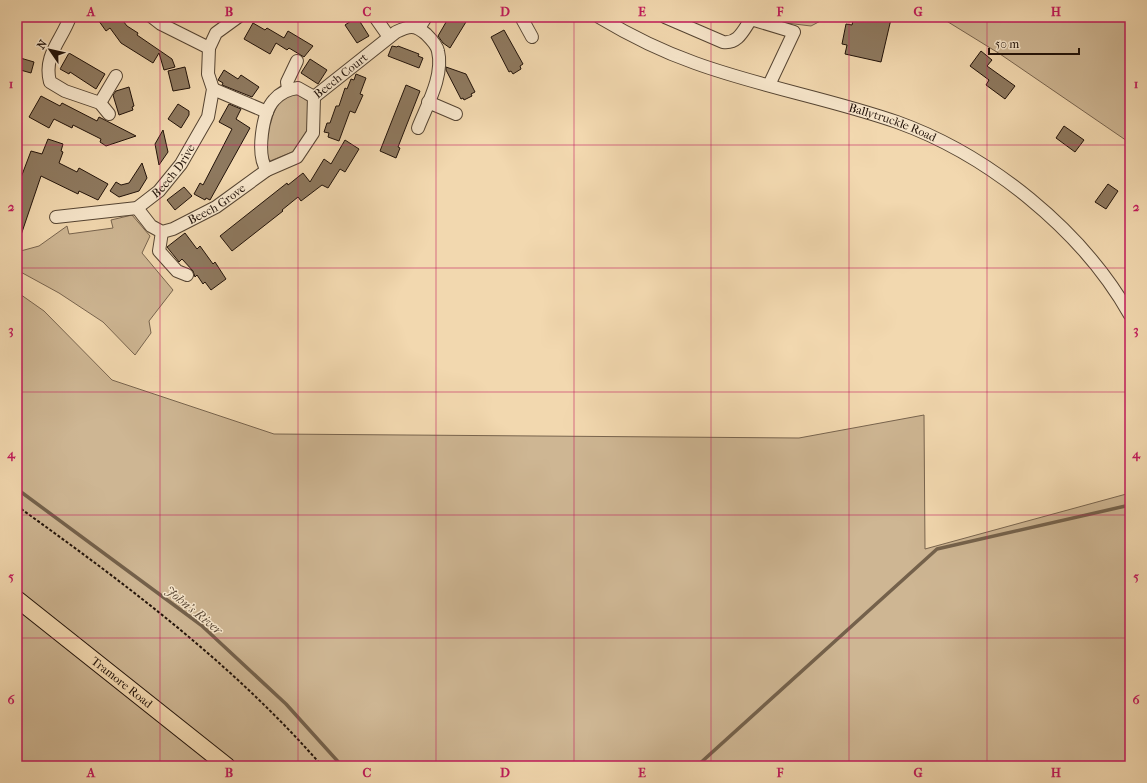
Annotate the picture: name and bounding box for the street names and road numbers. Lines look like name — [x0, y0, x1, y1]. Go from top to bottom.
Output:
street label: Beech Court — [311, 50, 371, 101]
street label: Ballytruckle Road — [847, 100, 939, 145]
street label: Beech Drive — [149, 142, 198, 201]
street label: Beech Grove — [185, 181, 248, 227]
street label: Tramore Road — [88, 654, 156, 711]

